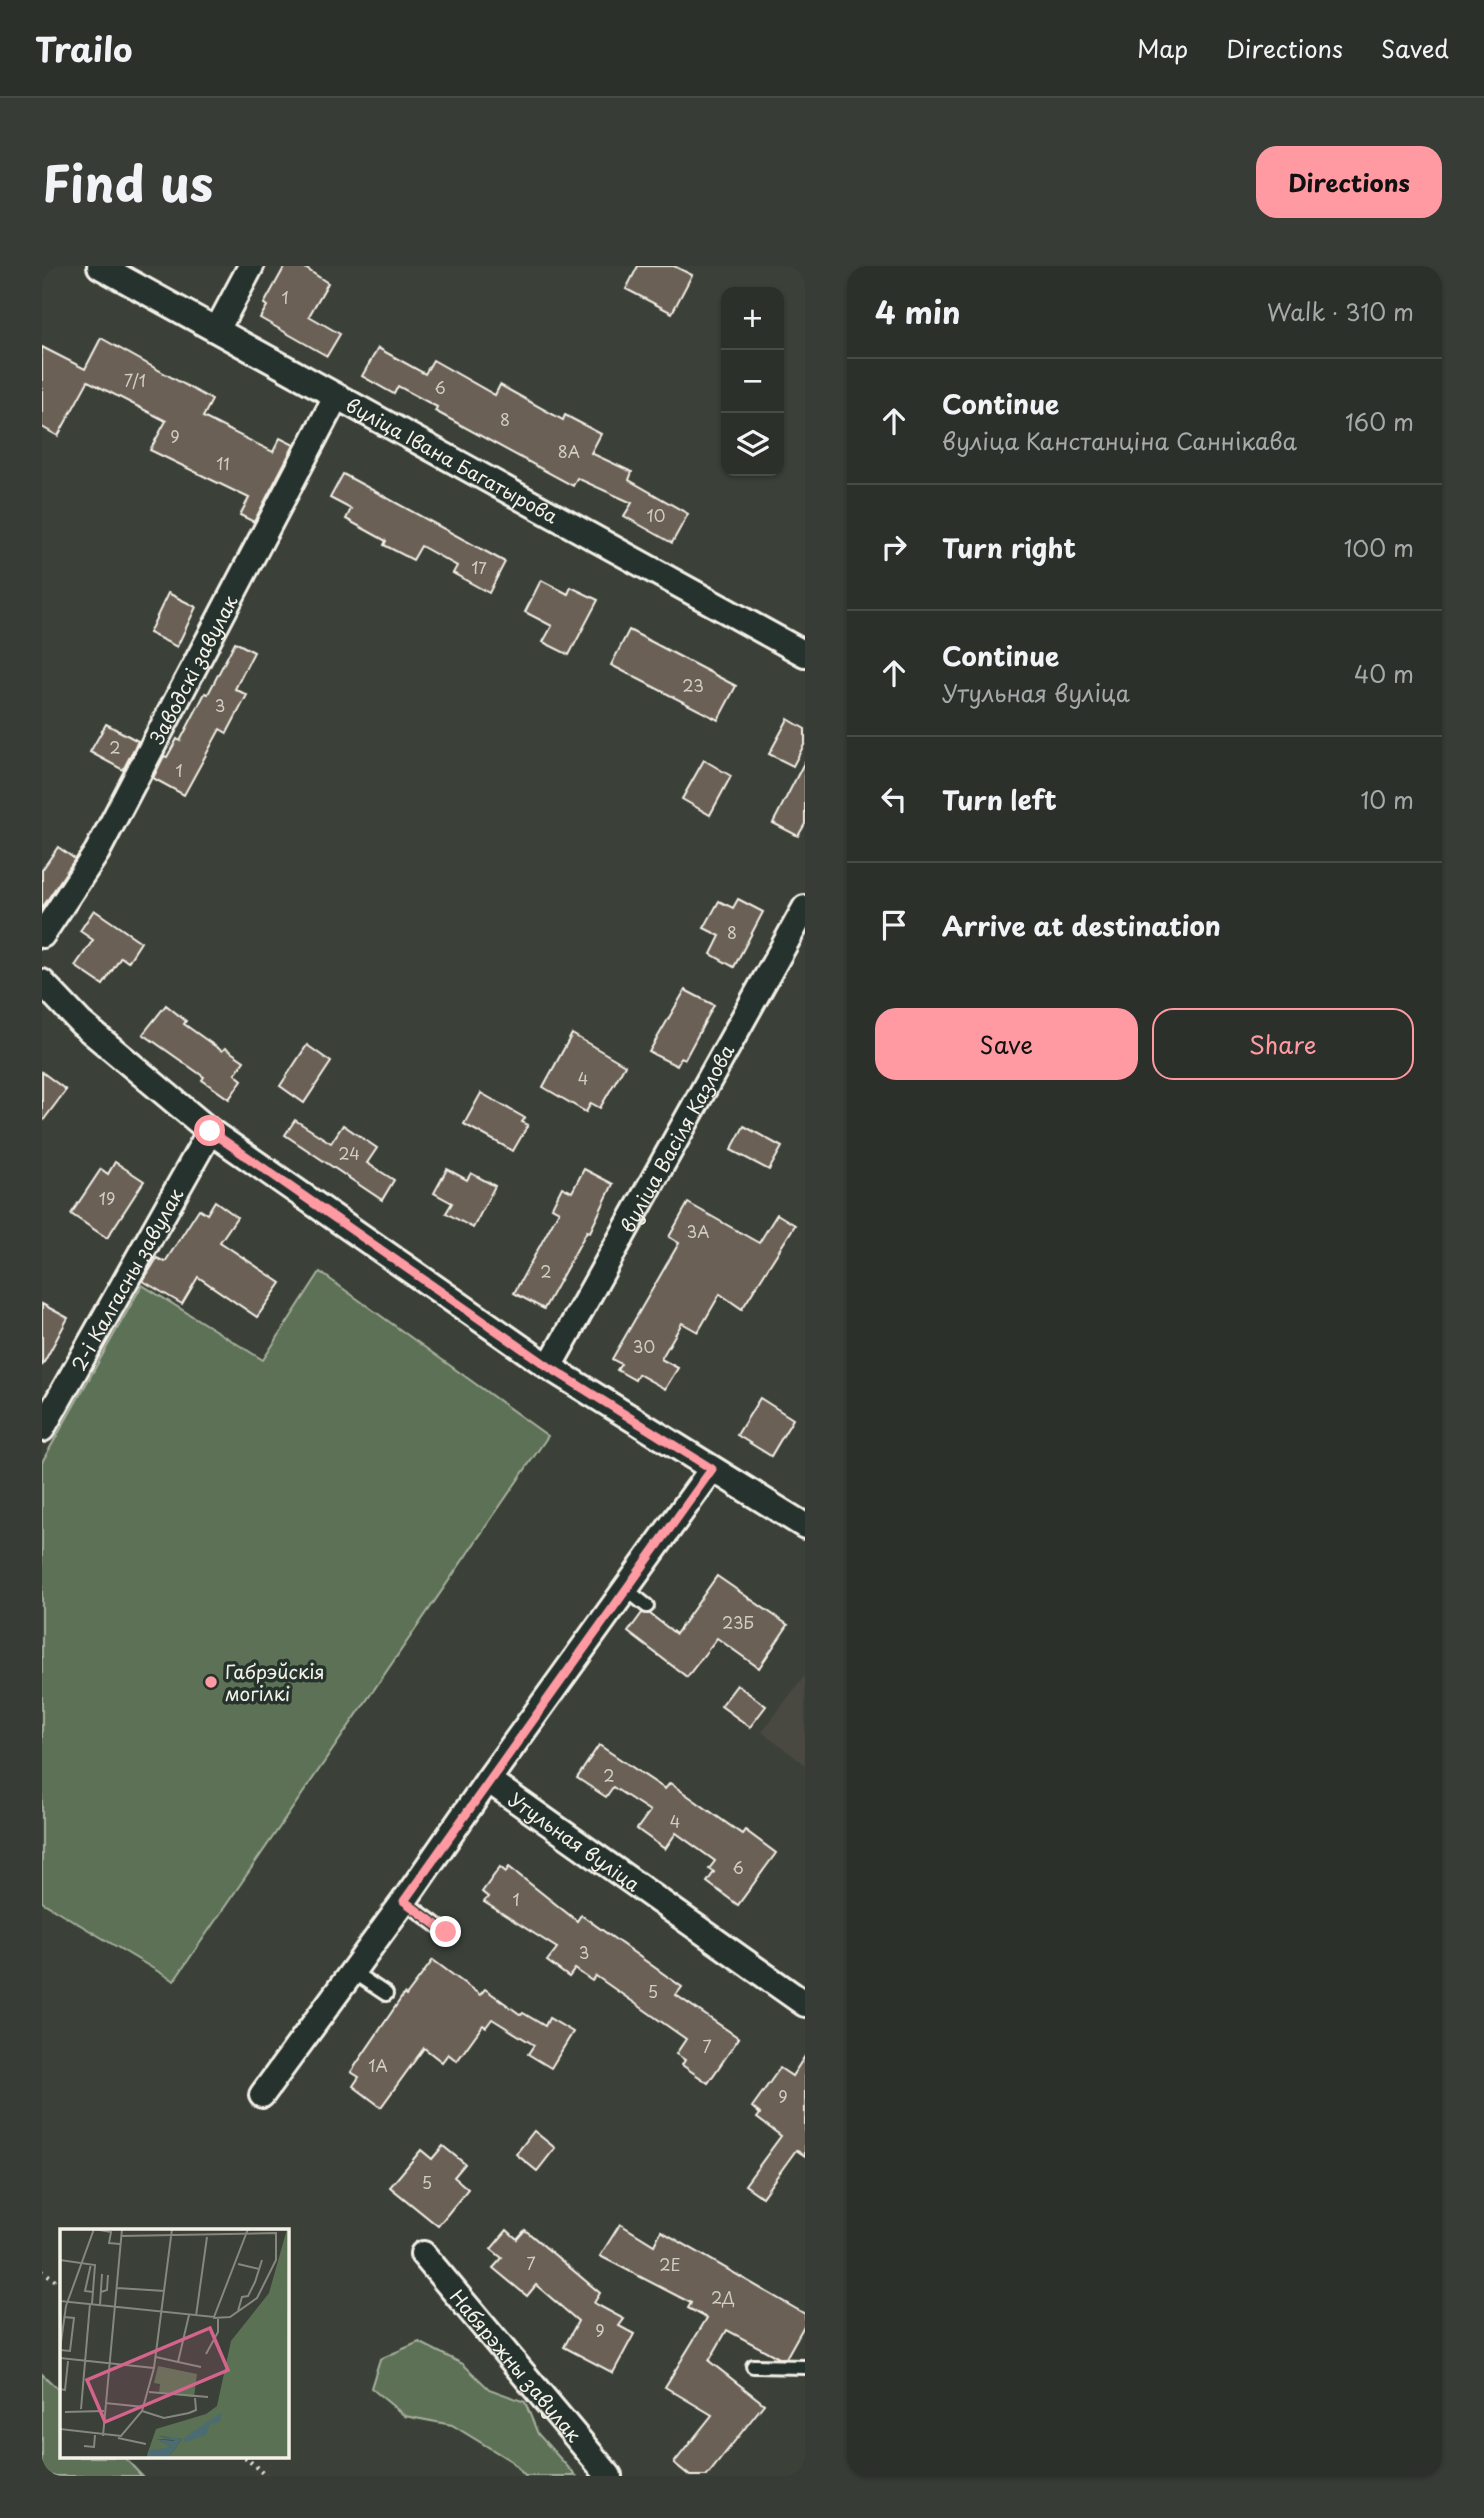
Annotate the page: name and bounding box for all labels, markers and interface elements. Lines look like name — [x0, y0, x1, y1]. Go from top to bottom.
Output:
text: Trailo — [35, 23, 132, 73]
text: Map — [1137, 30, 1188, 66]
text: Directions — [1226, 30, 1343, 66]
text: Saved — [1381, 30, 1449, 66]
text: Find us — [42, 145, 213, 219]
button: Directions — [1256, 146, 1442, 218]
house number: 1 — [281, 285, 289, 309]
map controls — [721, 287, 784, 476]
button: + — [721, 287, 784, 350]
text: 4 min — [875, 289, 961, 334]
text: Walk · 310 m — [1267, 294, 1414, 329]
button: − — [721, 350, 784, 413]
house number: 7/1 — [124, 368, 146, 392]
house number: 6 — [434, 375, 446, 399]
text: Continue — [942, 384, 1059, 423]
street label: вуліца Івана Багатырова — [341, 390, 563, 530]
icon: ahead — [875, 402, 913, 440]
text: 160 m — [1345, 404, 1414, 439]
house number: 8 — [500, 407, 510, 431]
button: layers — [721, 413, 784, 476]
text: вуліца Канстанціна Саннікава — [942, 423, 1297, 458]
house number: 9 — [170, 424, 180, 448]
house number: 8А — [558, 439, 580, 463]
house number: 11 — [216, 451, 230, 475]
house number: 10 — [647, 503, 665, 527]
icon: right — [875, 528, 913, 566]
text: Turn right — [942, 528, 1076, 567]
text: 100 m — [1344, 530, 1414, 565]
house number: 17 — [471, 555, 487, 579]
street label: Заводскі завулак — [142, 589, 244, 749]
text: Continue — [942, 636, 1059, 675]
icon: ahead — [875, 654, 913, 692]
text: 40 m — [1354, 656, 1414, 691]
house number: 23 — [682, 673, 704, 697]
text: Утульная вуліца — [942, 675, 1130, 710]
house number: 3 — [215, 693, 225, 717]
house number: 2 — [109, 735, 121, 759]
house number: 1 — [175, 758, 183, 782]
icon: left — [875, 780, 913, 818]
text: Turn left — [942, 780, 1057, 819]
text: 10 m — [1360, 782, 1414, 817]
icon: arrive — [875, 906, 913, 944]
text: Arrive at destination — [942, 906, 1221, 945]
house number: 8 — [727, 920, 737, 944]
button: Save — [875, 1008, 1138, 1080]
button: Share — [1152, 1008, 1414, 1080]
street label: вуліца Васіля Казлова — [613, 1039, 740, 1237]
house number: 4 — [578, 1066, 588, 1090]
route start — [194, 1115, 225, 1146]
house number: 24 — [338, 1141, 360, 1165]
street label: 2-і Калгасны завулак — [64, 1182, 190, 1376]
house number: 19 — [99, 1186, 115, 1210]
house number: 3А — [687, 1219, 709, 1243]
house number: 2 — [540, 1259, 552, 1283]
house number: 30 — [633, 1334, 655, 1358]
house number: 23Б — [722, 1610, 754, 1634]
place label: Габрэйскія могілкі — [225, 1657, 325, 1707]
marker: Габрэйскія могілкі — [203, 1674, 219, 1690]
house number: 2 — [603, 1763, 615, 1787]
street label: Утульная вуліца — [503, 1785, 647, 1898]
house number: 4 — [670, 1809, 680, 1833]
house number: 6 — [732, 1855, 744, 1879]
house number: 1 — [512, 1887, 520, 1911]
route end — [430, 1916, 461, 1947]
house number: 3 — [579, 1940, 589, 1964]
house number: 5 — [648, 1979, 658, 2003]
house number: 7 — [702, 2034, 712, 2058]
house number: 1А — [368, 2053, 388, 2077]
house number: 9 — [778, 2084, 788, 2108]
house number: 5 — [422, 2170, 432, 2194]
inset map — [60, 2229, 289, 2458]
house number: 7 — [526, 2251, 536, 2275]
house number: 2Е — [659, 2252, 681, 2276]
street label: Набярэжны завулак — [444, 2283, 589, 2448]
house number: 2Д — [711, 2285, 735, 2309]
house number: 9 — [595, 2318, 605, 2342]

